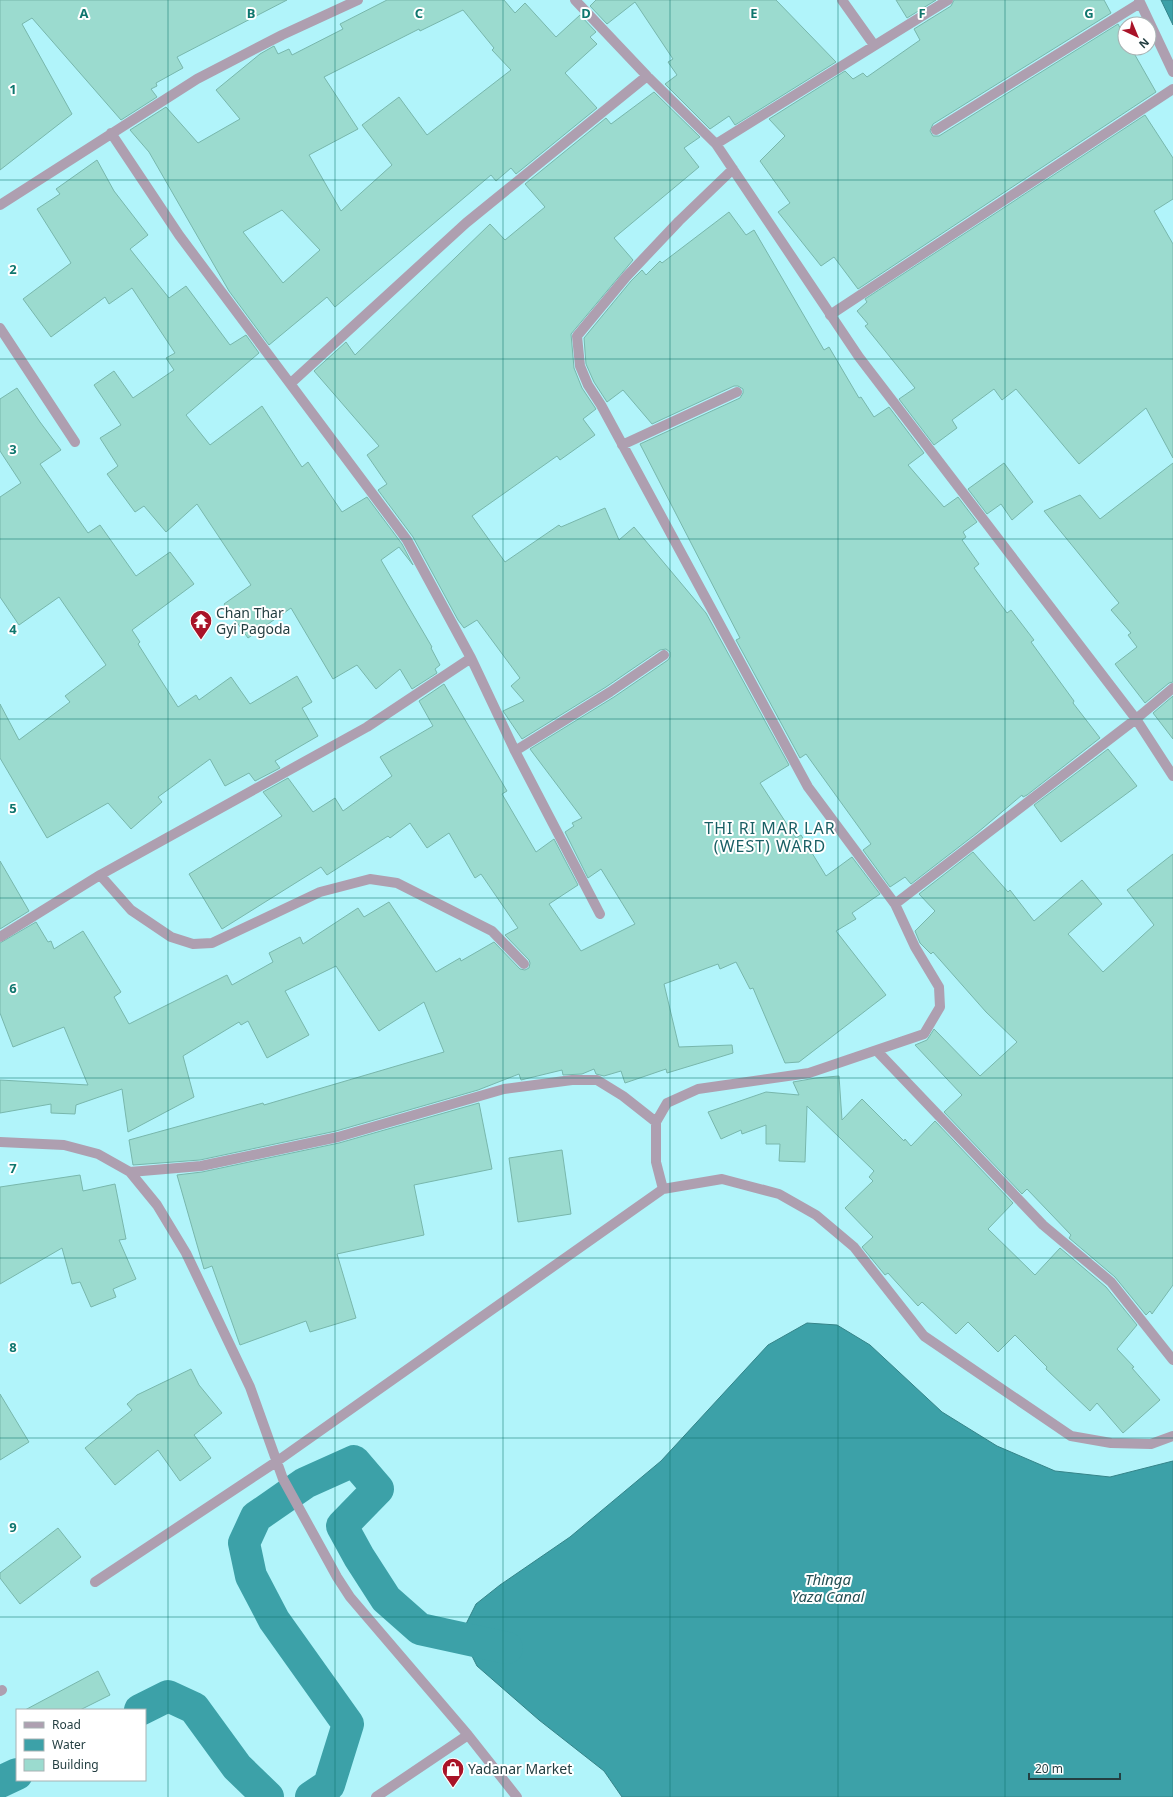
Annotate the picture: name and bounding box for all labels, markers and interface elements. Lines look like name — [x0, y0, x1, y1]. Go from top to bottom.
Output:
text: A — [80, 4, 89, 22]
text: B — [247, 4, 255, 22]
text: C — [415, 4, 423, 22]
text: D — [581, 4, 591, 22]
text: E — [750, 4, 758, 22]
text: F — [918, 4, 926, 22]
text: G — [1084, 4, 1094, 22]
north arrow — [1117, 16, 1157, 56]
text: N — [1136, 35, 1153, 52]
text: 1 — [9, 80, 17, 98]
text: 2 — [9, 260, 17, 278]
text: 3 — [9, 440, 17, 458]
place label: Chan Thar Gyi Pagoda — [216, 603, 290, 638]
temple icon: Chan Thar Gyi Pagoda — [188, 608, 214, 641]
text: 4 — [9, 620, 17, 638]
text: 5 — [9, 799, 17, 817]
district label: THI RI MAR LAR (WEST) WARD — [704, 817, 836, 857]
text: 6 — [9, 979, 17, 997]
text: 7 — [9, 1159, 17, 1177]
text: 8 — [9, 1338, 17, 1356]
text: 9 — [9, 1518, 17, 1536]
water label: Thinga Yaza Canal — [792, 1569, 866, 1606]
legend — [16, 1709, 146, 1781]
text: Road — [52, 1716, 81, 1733]
text: Water — [52, 1736, 86, 1753]
scale bar — [1029, 1755, 1120, 1781]
text: Building — [52, 1756, 99, 1773]
shop icon: Yadanar Market — [440, 1756, 466, 1789]
place label: Yadanar Market — [468, 1759, 572, 1778]
text: 20 m — [1035, 1760, 1063, 1777]

